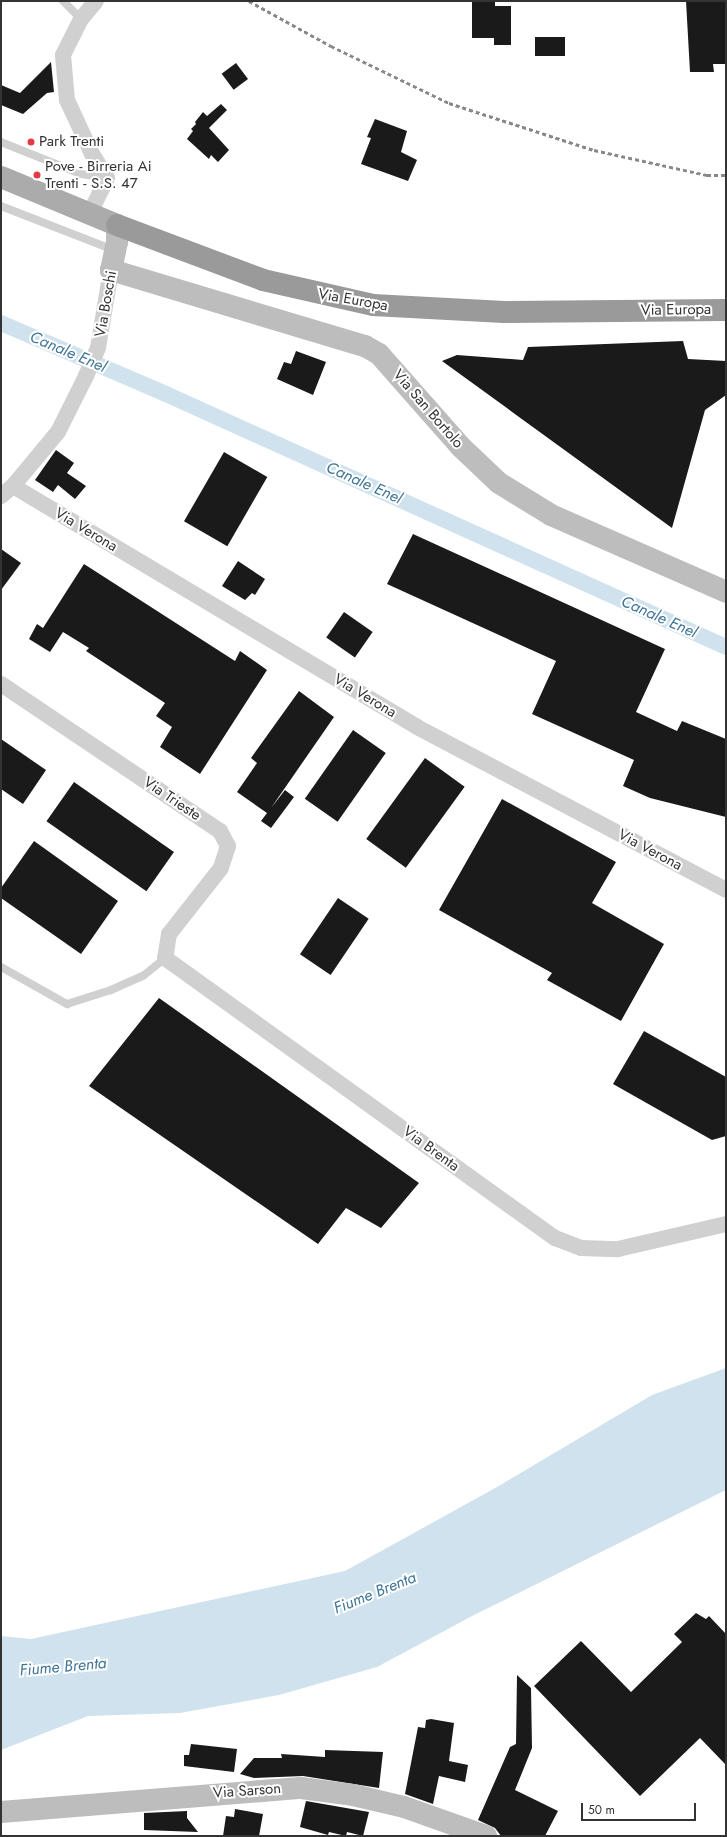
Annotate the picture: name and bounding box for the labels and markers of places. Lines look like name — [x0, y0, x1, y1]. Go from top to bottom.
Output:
place label: Park Trenti — [39, 133, 104, 151]
marker: Park Trenti — [26, 137, 36, 147]
place label: Pove - Birreria Ai Trenti - S.S. 47 — [45, 157, 152, 192]
marker: Pove - Birreria Ai Trenti - S.S. 47 — [32, 170, 42, 180]

